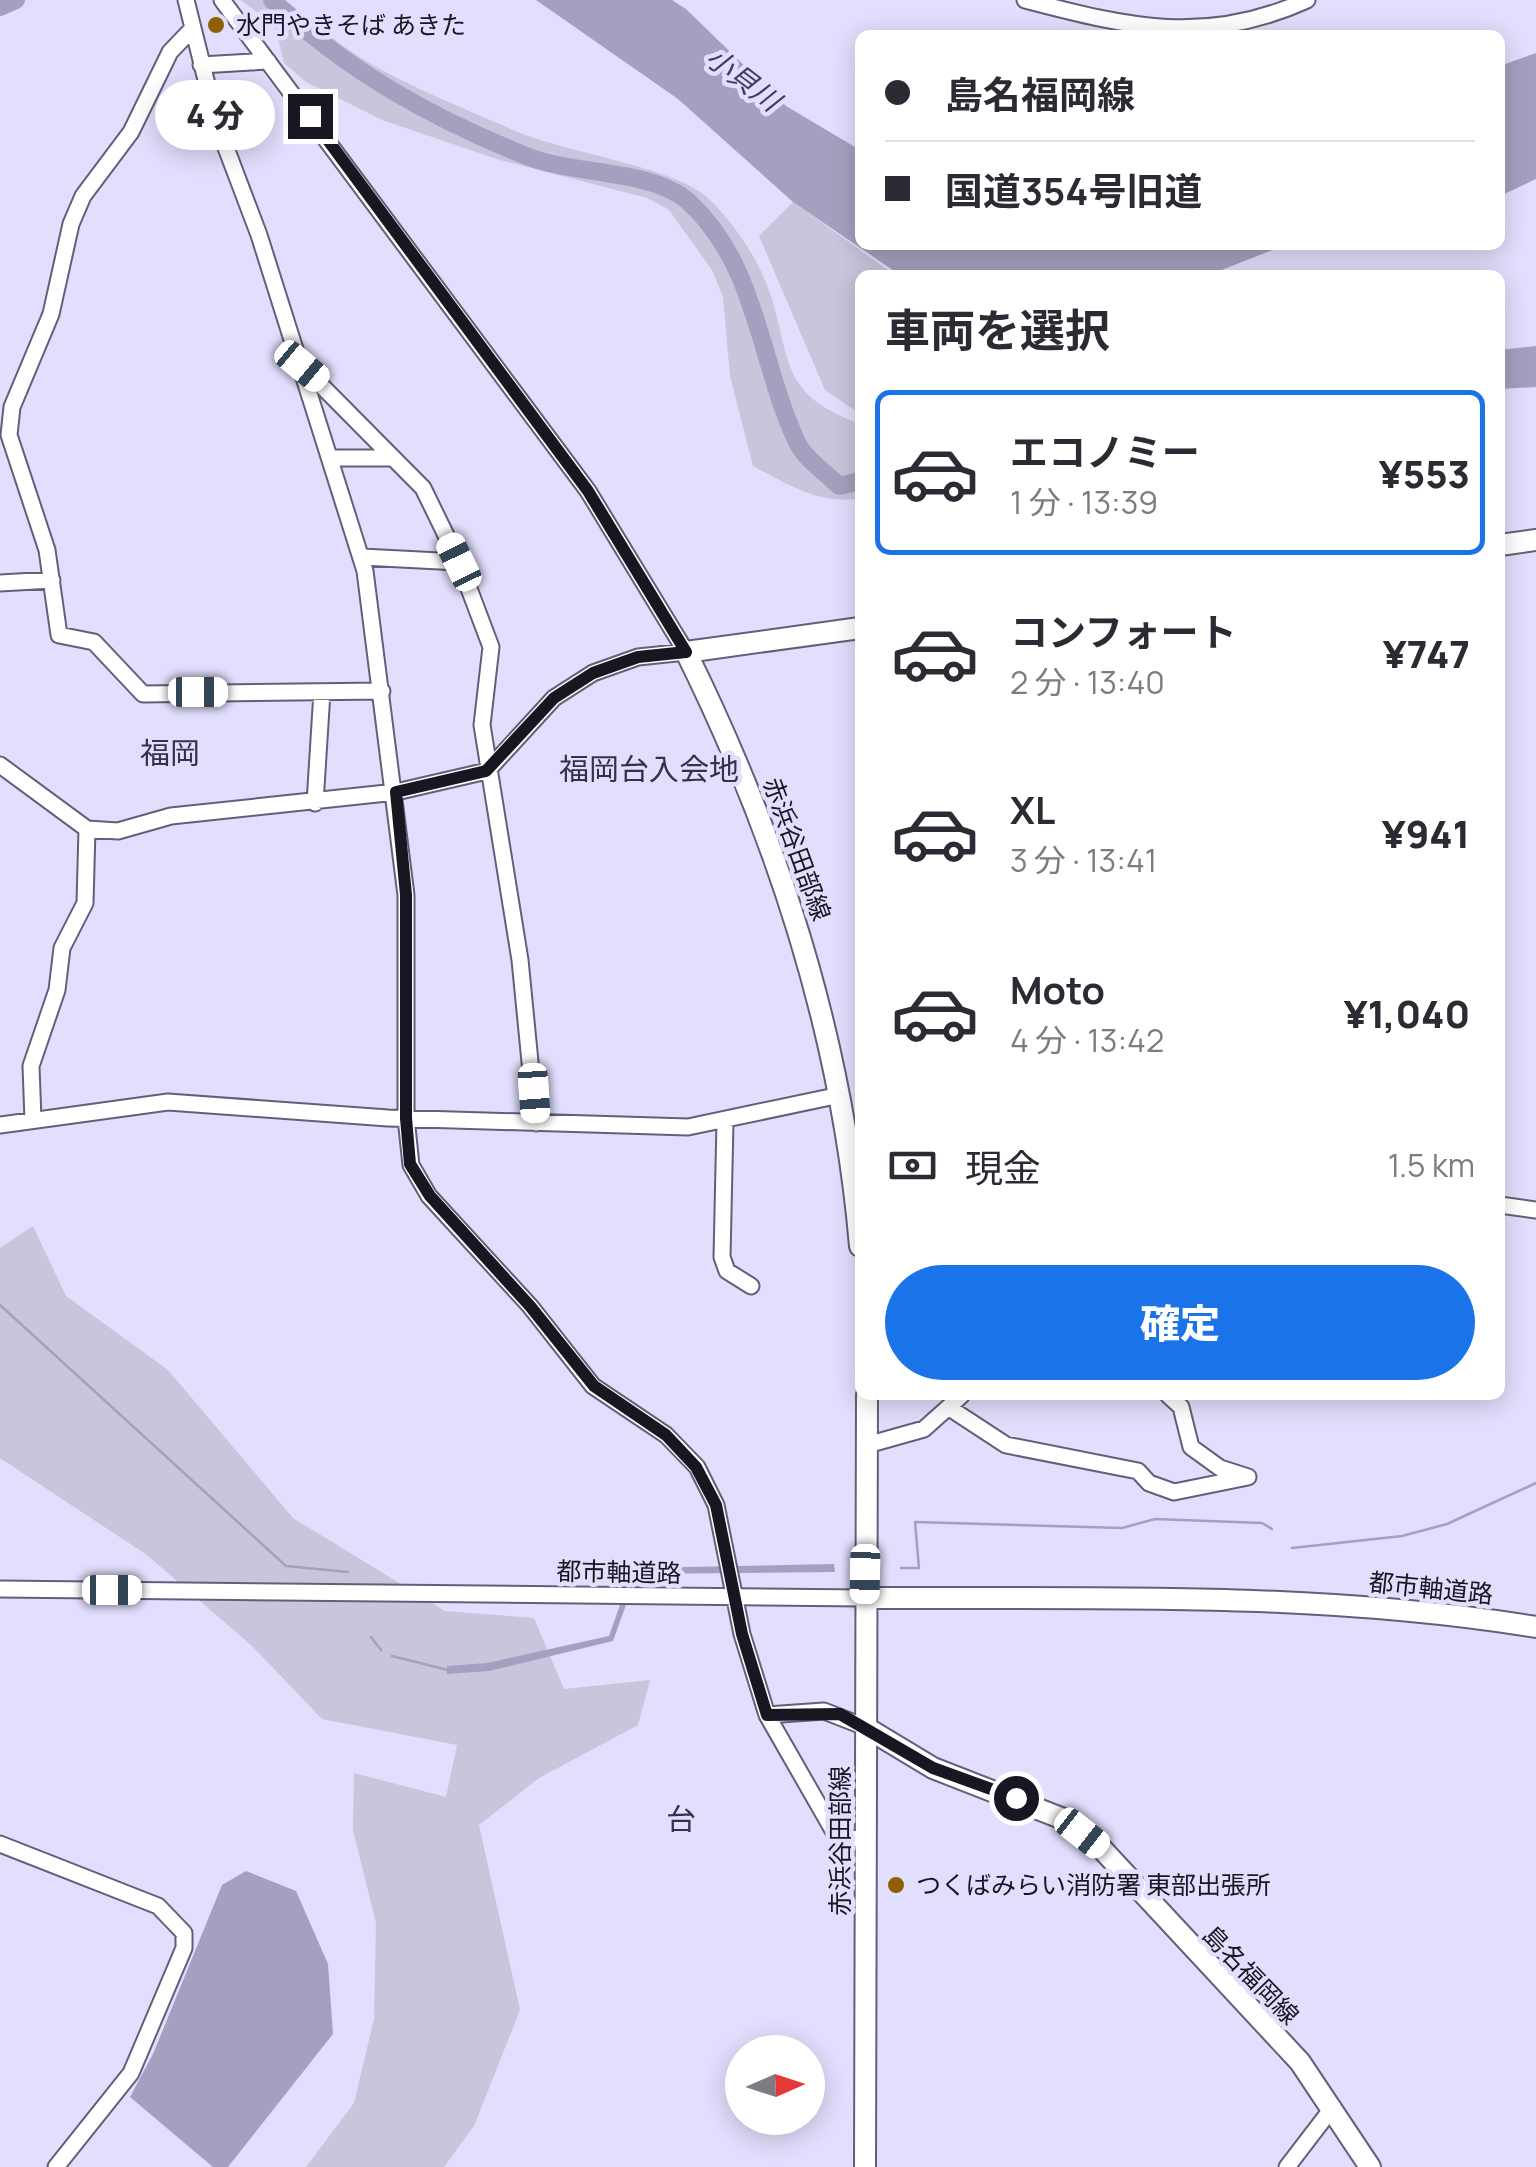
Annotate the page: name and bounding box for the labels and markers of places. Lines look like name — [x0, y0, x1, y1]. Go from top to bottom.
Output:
place label: 水門やきそば あきた — [236, 7, 466, 42]
marker: 水門やきそば あきた — [205, 14, 227, 36]
place label: つくばみらい消防署 東部出張所 — [916, 1867, 1271, 1902]
marker: つくばみらい消防署 東部出張所 — [885, 1874, 907, 1896]

